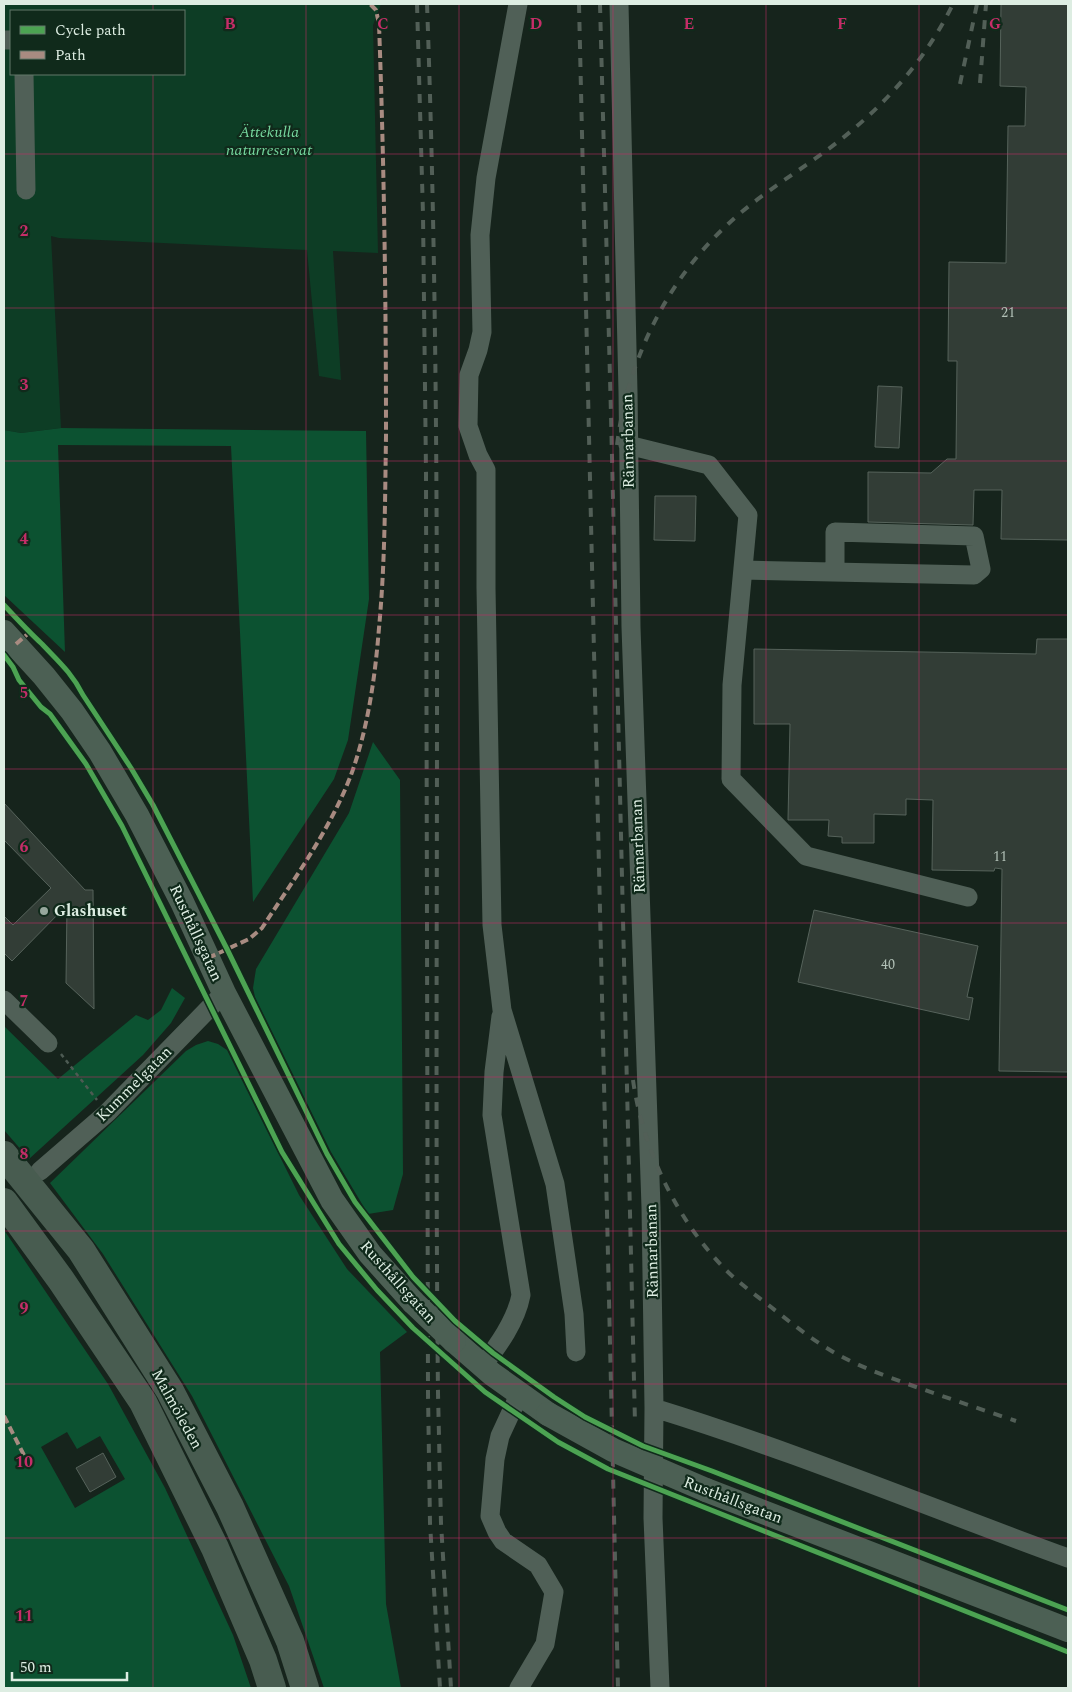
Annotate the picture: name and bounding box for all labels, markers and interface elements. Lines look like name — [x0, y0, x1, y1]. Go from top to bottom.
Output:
legend — [10, 10, 185, 75]
text: B — [224, 12, 236, 36]
text: C — [377, 12, 389, 36]
text: D — [530, 12, 543, 36]
text: E — [684, 12, 694, 36]
text: F — [837, 12, 847, 36]
text: G — [989, 12, 1001, 36]
text: Cycle path — [55, 19, 126, 42]
text: Path — [55, 44, 86, 67]
park label: Ättekulla naturreservat — [226, 120, 313, 162]
text: 2 — [20, 219, 29, 243]
house number: 21 — [1001, 302, 1015, 323]
text: 3 — [20, 373, 29, 397]
street label: Rännarbanan — [615, 394, 641, 488]
text: 4 — [20, 527, 29, 551]
text: 5 — [20, 681, 28, 705]
street label: Rännarbanan — [624, 798, 652, 894]
text: 6 — [20, 835, 29, 859]
house number: 11 — [993, 846, 1007, 867]
street label: Rusthållsgatan — [163, 881, 229, 985]
place label: Glashuset — [54, 899, 127, 923]
marker: Glashuset — [38, 905, 50, 917]
house number: 40 — [881, 954, 895, 975]
text: 7 — [20, 989, 29, 1013]
street label: Kummelgatan — [90, 1040, 178, 1128]
text: 8 — [20, 1142, 29, 1166]
street label: Rännarbanan — [639, 1204, 665, 1298]
street label: Rusthållsgatan — [354, 1235, 442, 1329]
text: 9 — [20, 1296, 29, 1320]
street label: Malmöleden — [145, 1364, 209, 1454]
text: 10 — [15, 1450, 33, 1474]
street label: Rusthållsgatan — [680, 1470, 786, 1530]
text: 11 — [15, 1604, 33, 1628]
scale bar — [12, 1650, 128, 1682]
text: 50 m — [20, 1656, 52, 1679]

